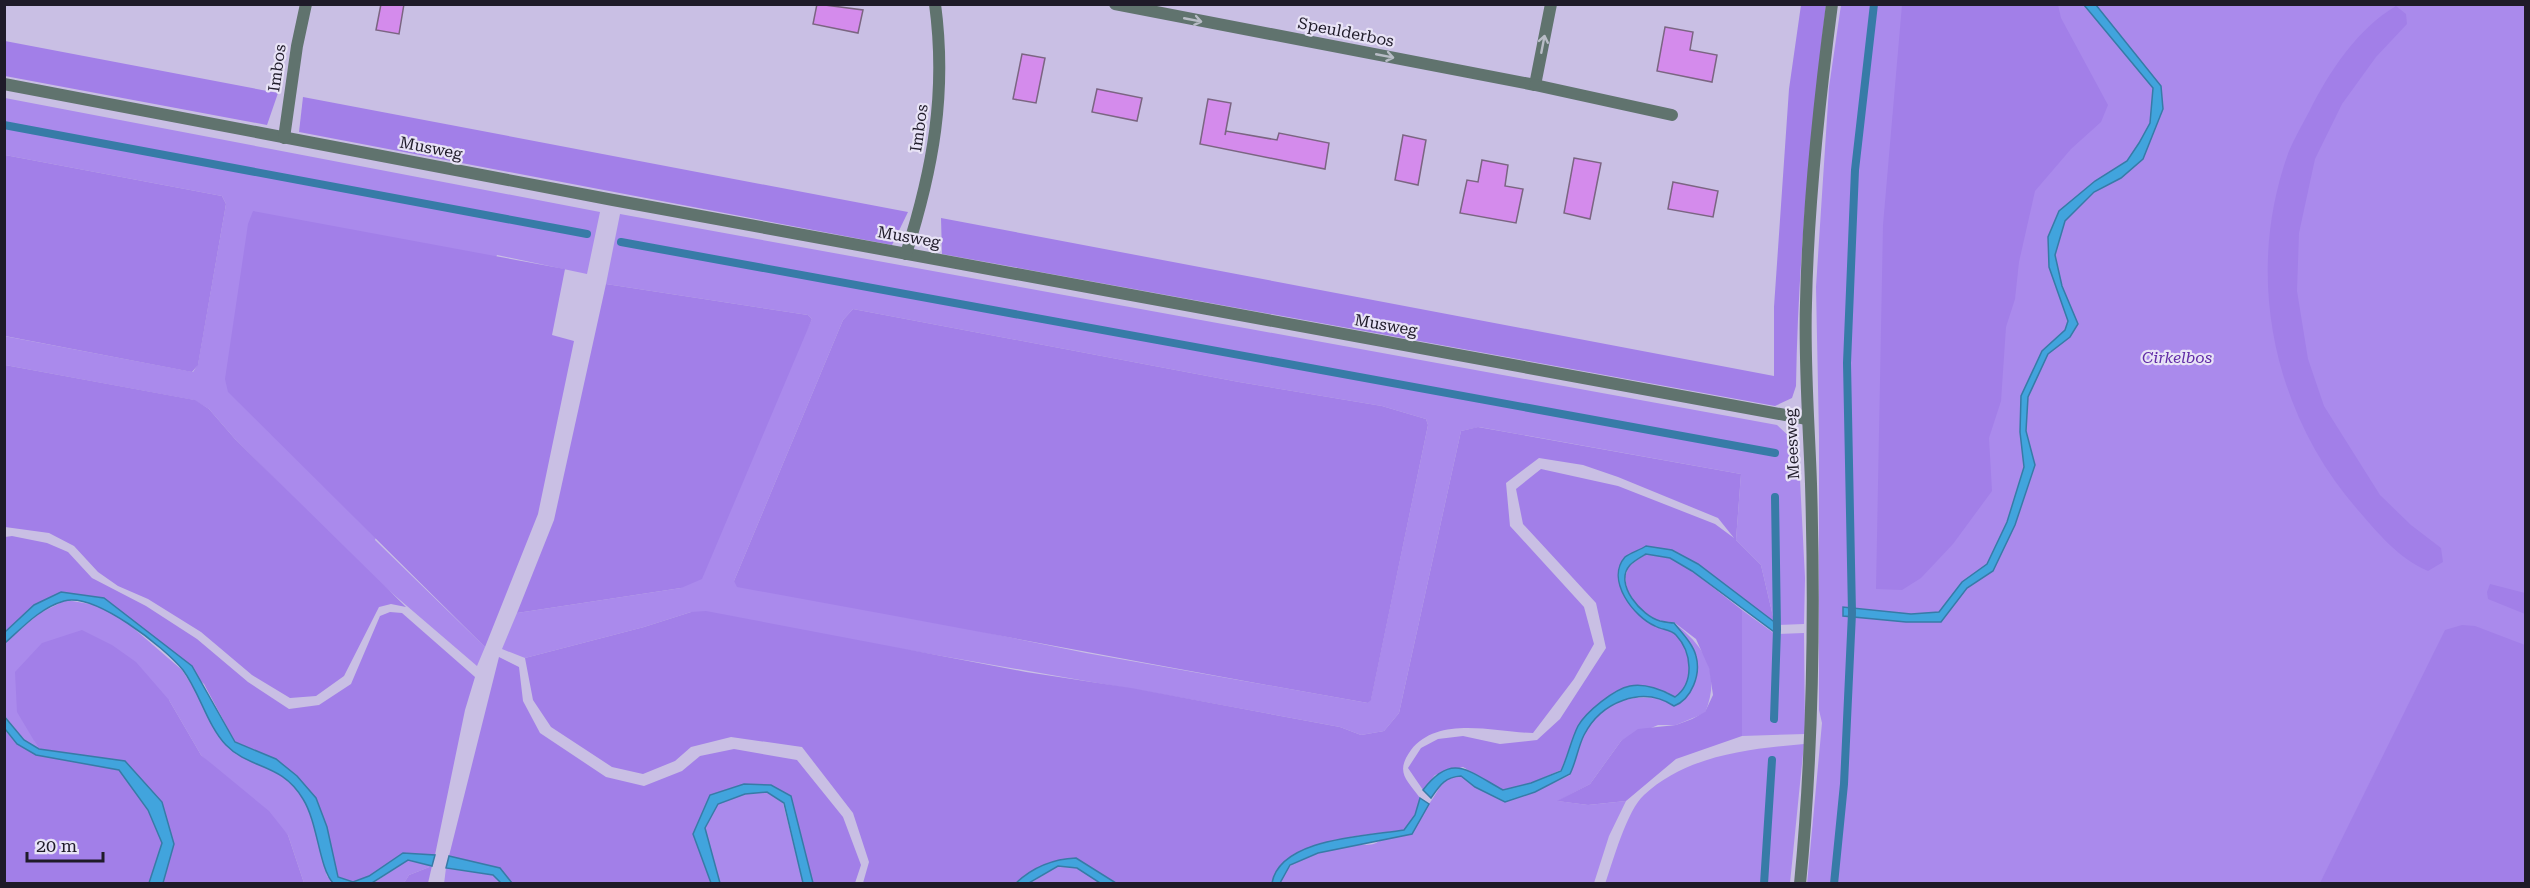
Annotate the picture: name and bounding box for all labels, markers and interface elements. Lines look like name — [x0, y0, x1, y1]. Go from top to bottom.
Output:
street label: Speulderbos — [1296, 13, 1396, 51]
one-way arrow — [1183, 15, 1203, 26]
one-way arrow — [1538, 35, 1549, 55]
street label: Imbos — [264, 42, 290, 93]
one-way arrow — [1374, 51, 1394, 62]
street label: Imbos — [906, 102, 932, 153]
street label: Musweg — [398, 133, 465, 164]
street label: Musweg — [876, 222, 943, 252]
street label: Musweg — [1353, 310, 1420, 340]
park label: Cirkelbos — [2142, 348, 2212, 367]
street label: Meesweg — [1781, 407, 1803, 480]
scale bar — [27, 825, 104, 863]
text: 20 m — [36, 835, 77, 856]

